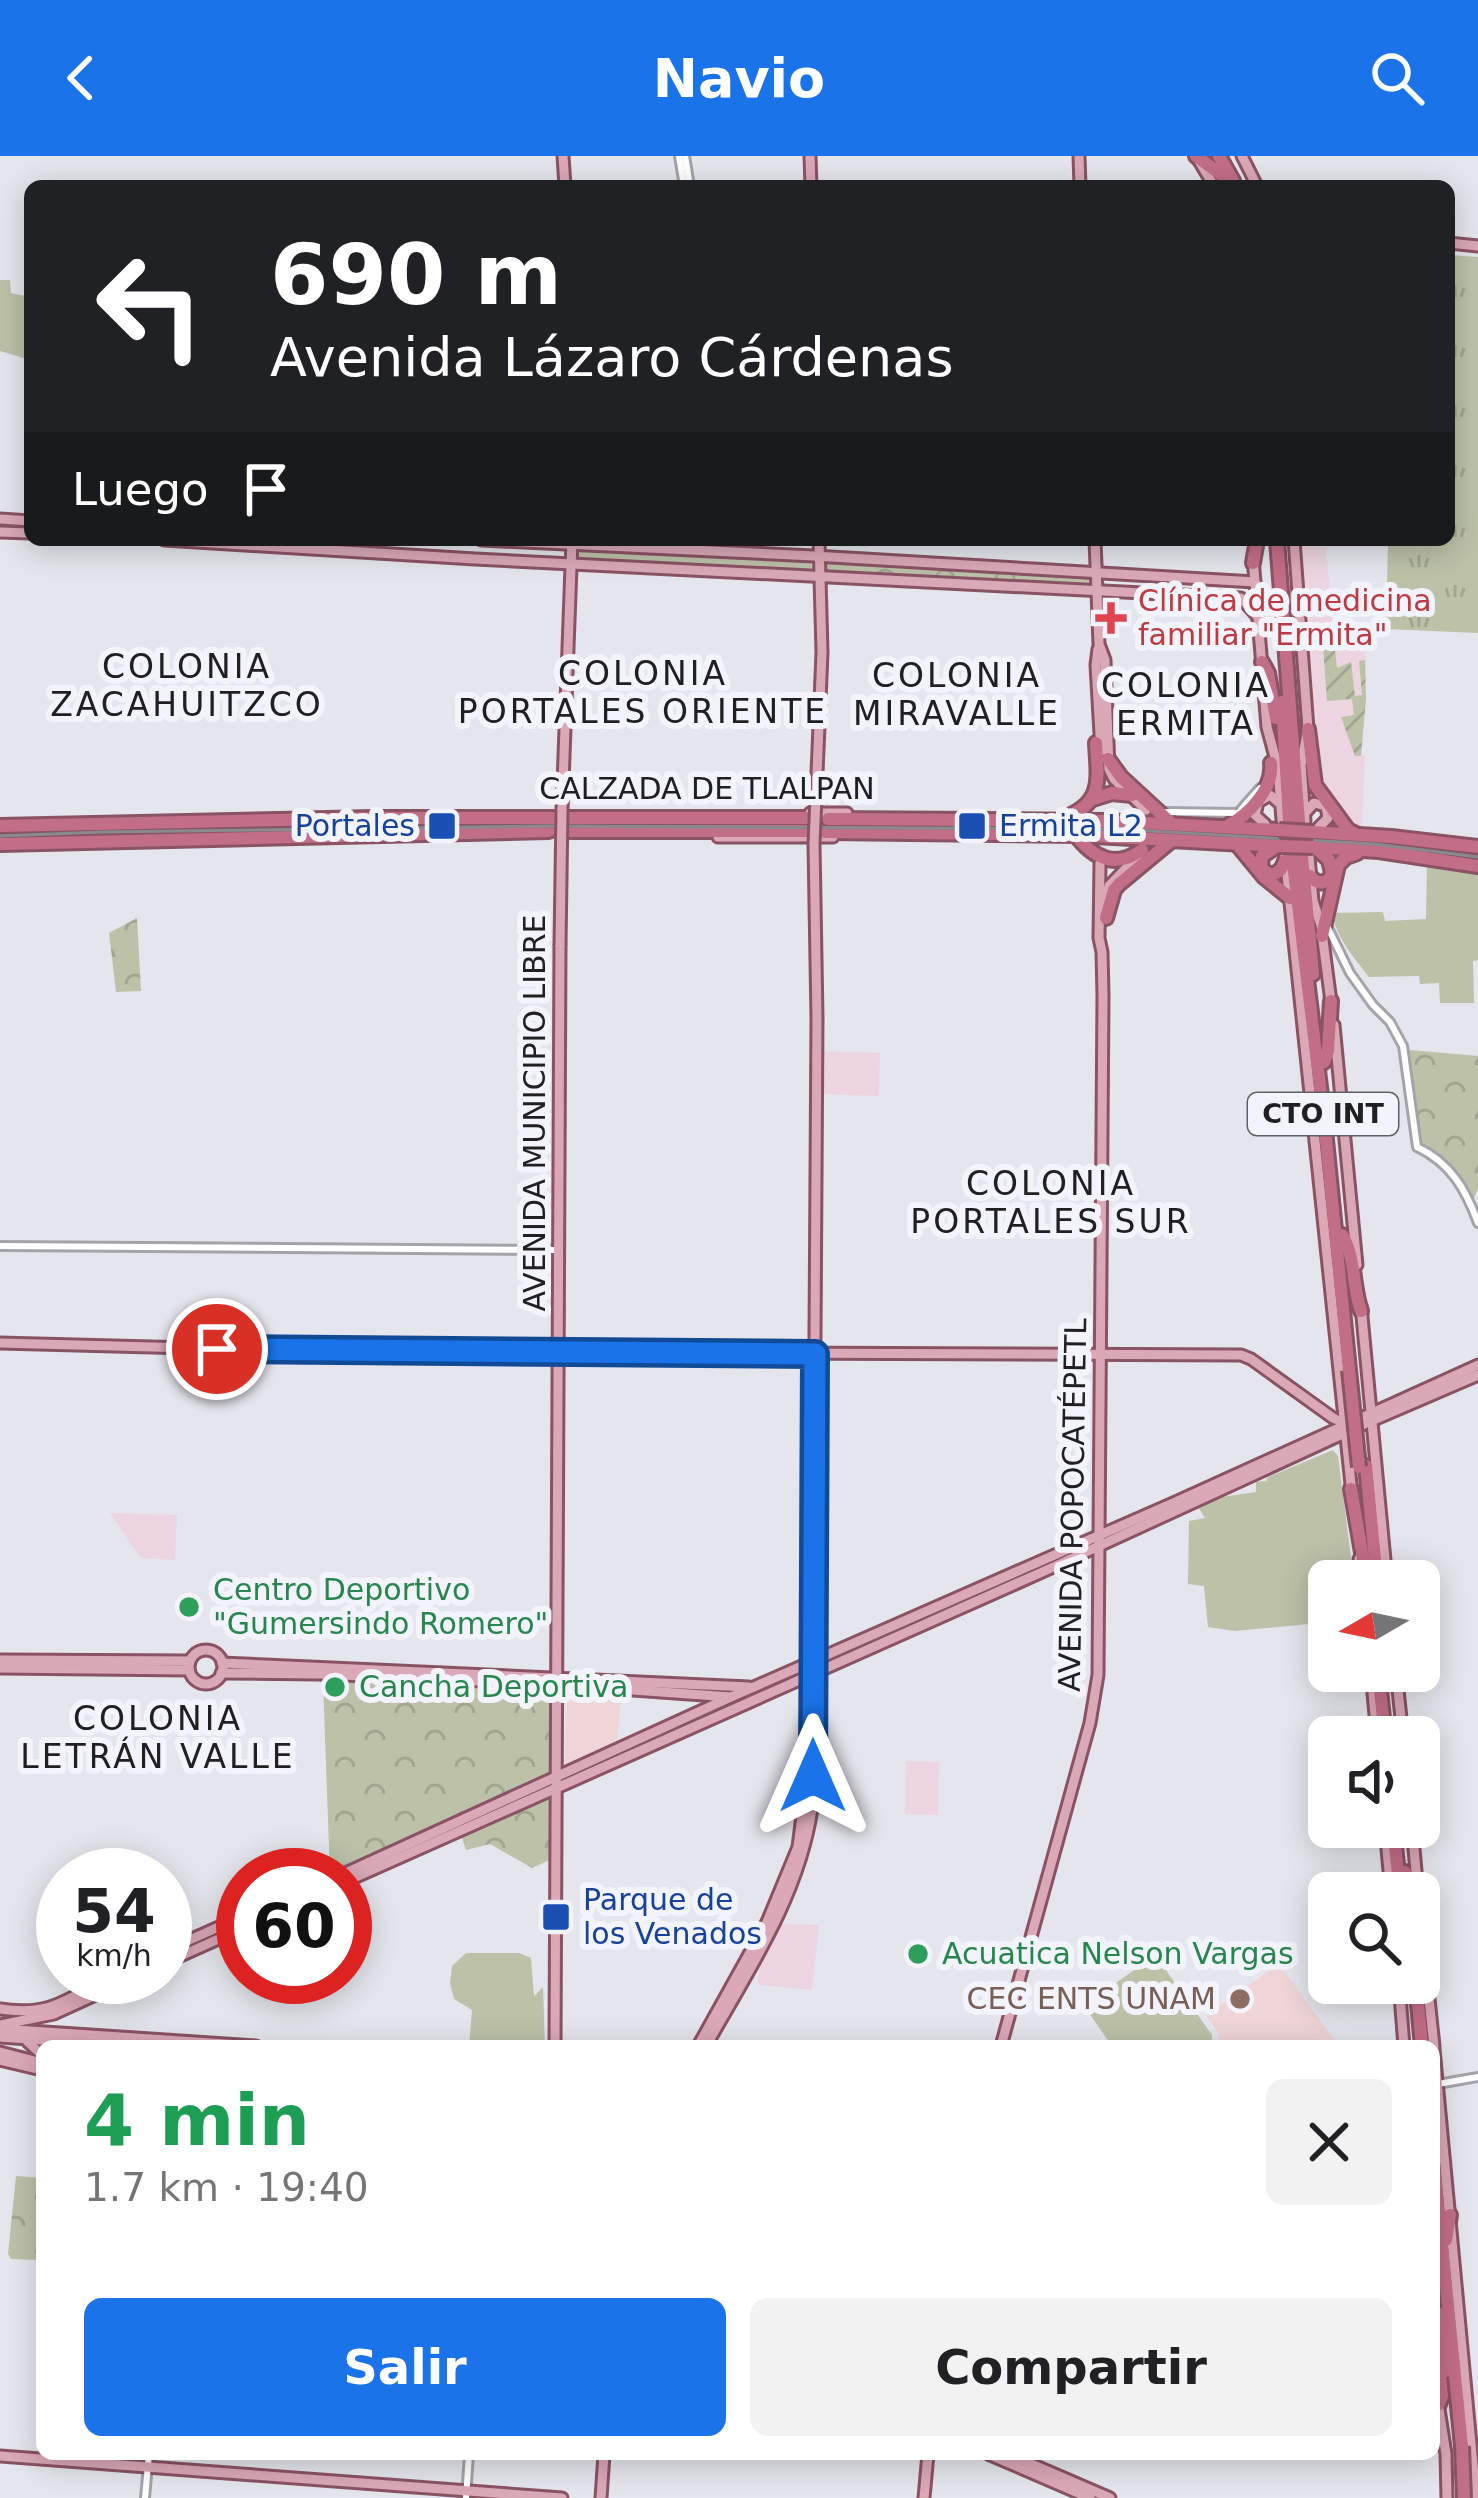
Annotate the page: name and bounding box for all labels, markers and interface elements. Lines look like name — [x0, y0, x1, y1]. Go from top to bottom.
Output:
icon: back — [48, 45, 114, 111]
icon: search — [1364, 45, 1430, 111]
text: Navio — [653, 47, 825, 110]
text: 690 m — [270, 226, 562, 324]
icon: left — [72, 228, 228, 384]
text: Avenida Lázaro Cárdenas — [270, 326, 954, 389]
icon: arrive — [233, 456, 299, 522]
text: Luego — [72, 463, 209, 516]
place label: Clínica de medicina familiar "Ermita" — [1138, 583, 1432, 652]
marker: Clínica de medicina familiar "Ermita" — [1095, 602, 1127, 634]
district label: COLONIA ZACAHUITZCO — [50, 647, 324, 724]
district label: COLONIA PORTALES ORIENTE — [458, 654, 828, 731]
district label: COLONIA MIRAVALLE — [853, 656, 1061, 733]
district label: COLONIA ERMITA — [1101, 666, 1271, 743]
street label: CALZADA DE TLALPAN — [539, 771, 875, 806]
place label: Portales — [295, 808, 415, 843]
place label: Ermita L2 — [999, 808, 1143, 843]
marker: Portales — [426, 810, 458, 842]
marker: Ermita L2 — [956, 810, 988, 842]
street label: AVENIDA MUNICIPIO LIBRE — [517, 915, 552, 1311]
road number: CTO INT — [1248, 1093, 1398, 1135]
district label: COLONIA PORTALES SUR — [910, 1164, 1192, 1241]
pin — [166, 1298, 268, 1400]
icon: arrive — [184, 1316, 250, 1382]
street label: AVENIDA POPOCATÉPETL — [1052, 1317, 1093, 1692]
north arrow — [1308, 1560, 1440, 1692]
map controls — [1308, 1560, 1440, 2004]
place label: Centro Deportivo "Gumersindo Romero" — [213, 1572, 548, 1641]
marker: Centro Deportivo "Gumersindo Romero" — [176, 1594, 202, 1620]
place label: Cancha Deportiva — [359, 1669, 628, 1704]
marker: Cancha Deportiva — [322, 1674, 348, 1700]
district label: COLONIA LETRÁN VALLE — [20, 1699, 296, 1776]
position arrow — [750, 1713, 876, 1839]
button: sound — [1308, 1716, 1440, 1848]
speed limit sign: 60 — [216, 1848, 372, 2004]
button: search — [1308, 1872, 1440, 2004]
text: 54 — [72, 1876, 156, 1946]
place label: Parque de los Venados — [583, 1882, 762, 1951]
marker: Parque de los Venados — [540, 1901, 572, 1933]
place label: Acuatica Nelson Vargas — [942, 1936, 1294, 1971]
text: km/h — [76, 1938, 152, 1973]
marker: Acuatica Nelson Vargas — [905, 1941, 931, 1967]
place label: CEC ENTS UNAM — [967, 1981, 1216, 2016]
marker: CEC ENTS UNAM — [1227, 1986, 1253, 2012]
text: 4 min — [84, 2078, 310, 2162]
button: close — [1266, 2079, 1392, 2205]
text: 1.7 km · 19:40 — [84, 2165, 369, 2210]
button: Salir — [84, 2298, 726, 2436]
button: Compartir — [750, 2298, 1392, 2436]

